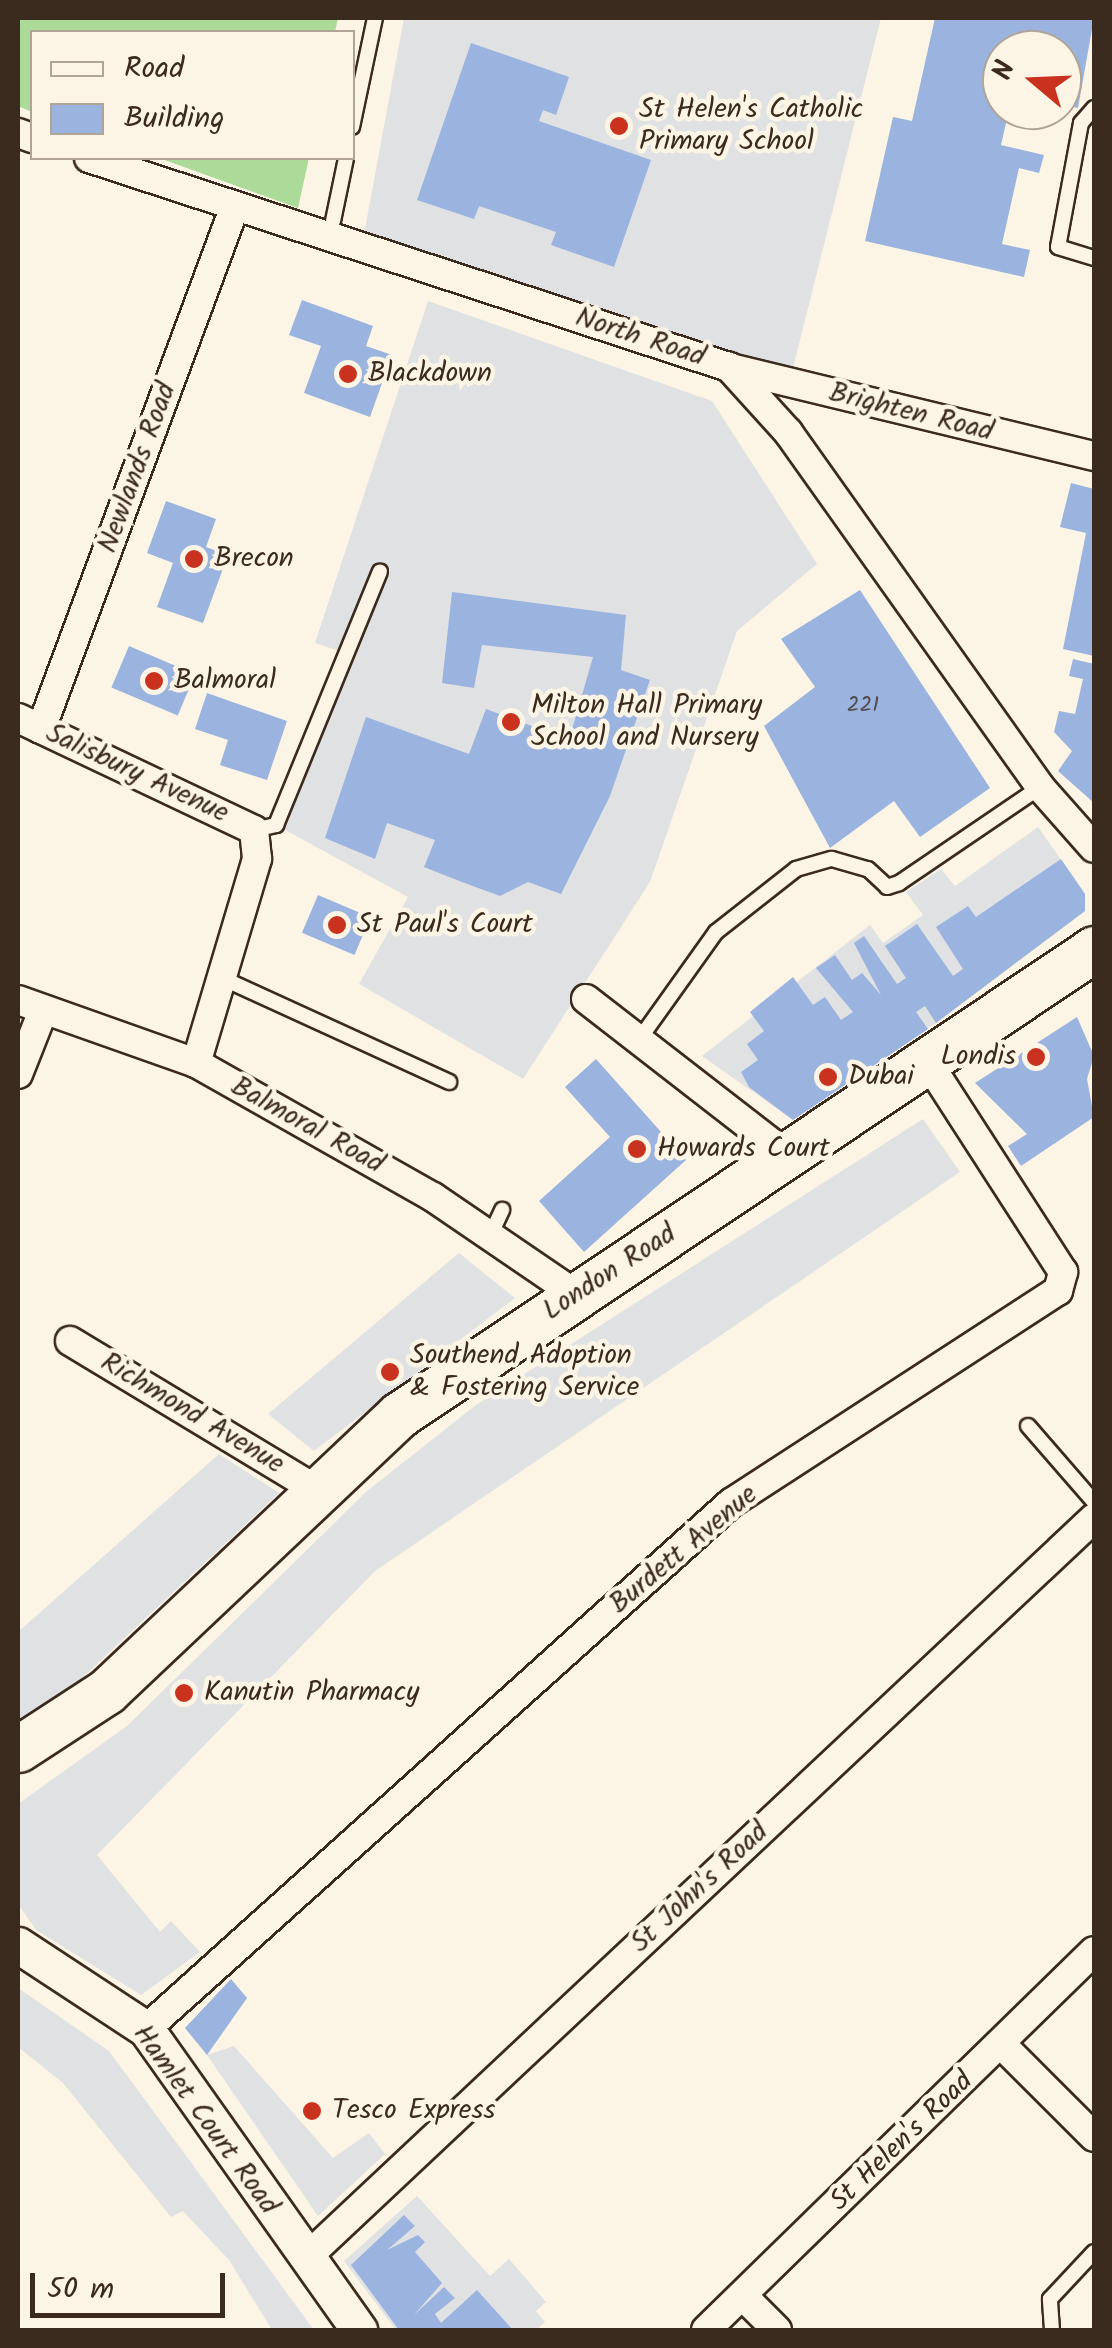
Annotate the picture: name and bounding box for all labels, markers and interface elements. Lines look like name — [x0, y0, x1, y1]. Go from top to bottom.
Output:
legend — [30, 30, 355, 160]
north arrow — [982, 30, 1082, 130]
text: Road — [124, 45, 184, 93]
text: N — [981, 55, 1029, 86]
place label: St Helen's Catholic Primary School — [639, 93, 863, 159]
text: Building — [124, 95, 224, 143]
marker: St Helen's Catholic Primary School — [608, 115, 630, 137]
street label: North Road — [571, 301, 709, 375]
place label: Blackdown — [368, 357, 492, 391]
marker: Blackdown — [337, 363, 359, 385]
street label: Brighten Road — [826, 376, 996, 450]
street label: Newlands Road — [92, 378, 184, 558]
place label: Brecon — [214, 542, 294, 576]
marker: Brecon — [183, 548, 205, 570]
place label: Balmoral — [174, 664, 276, 698]
marker: Balmoral — [143, 670, 165, 692]
place label: Milton Hall Primary School and Nursery — [531, 689, 762, 755]
house number: 221 — [847, 693, 879, 719]
marker: Milton Hall Primary School and Nursery — [500, 711, 522, 733]
street label: Salisbury Avenue — [40, 717, 234, 831]
place label: St Paul's Court — [357, 908, 533, 942]
marker: St Paul's Court — [326, 914, 348, 936]
place label: Londis — [941, 1040, 1016, 1074]
marker: Londis — [1025, 1046, 1047, 1068]
place label: Dubai — [848, 1060, 914, 1094]
marker: Dubai — [817, 1066, 839, 1088]
street label: Balmoral Road — [225, 1070, 389, 1182]
place label: Howards Court — [657, 1132, 830, 1166]
marker: Howards Court — [626, 1138, 648, 1160]
street label: London Road — [537, 1218, 683, 1328]
place label: Southend Adoption & Fostering Service — [410, 1339, 639, 1405]
street label: Richmond Avenue — [94, 1346, 290, 1482]
marker: Southend Adoption & Fostering Service — [379, 1361, 401, 1383]
street label: Burdett Avenue — [603, 1478, 765, 1622]
place label: Kanutin Pharmacy — [204, 1676, 419, 1710]
marker: Kanutin Pharmacy — [173, 1682, 195, 1704]
street label: St John's Road — [624, 1816, 776, 1960]
street label: Hamlet Court Road — [125, 2019, 285, 2221]
street label: St Helen's Road — [823, 2065, 981, 2219]
place label: Tesco Express — [332, 2094, 495, 2128]
marker: Tesco Express — [301, 2100, 323, 2122]
scale bar — [35, 2253, 230, 2315]
text: 50 m — [47, 2266, 114, 2314]

